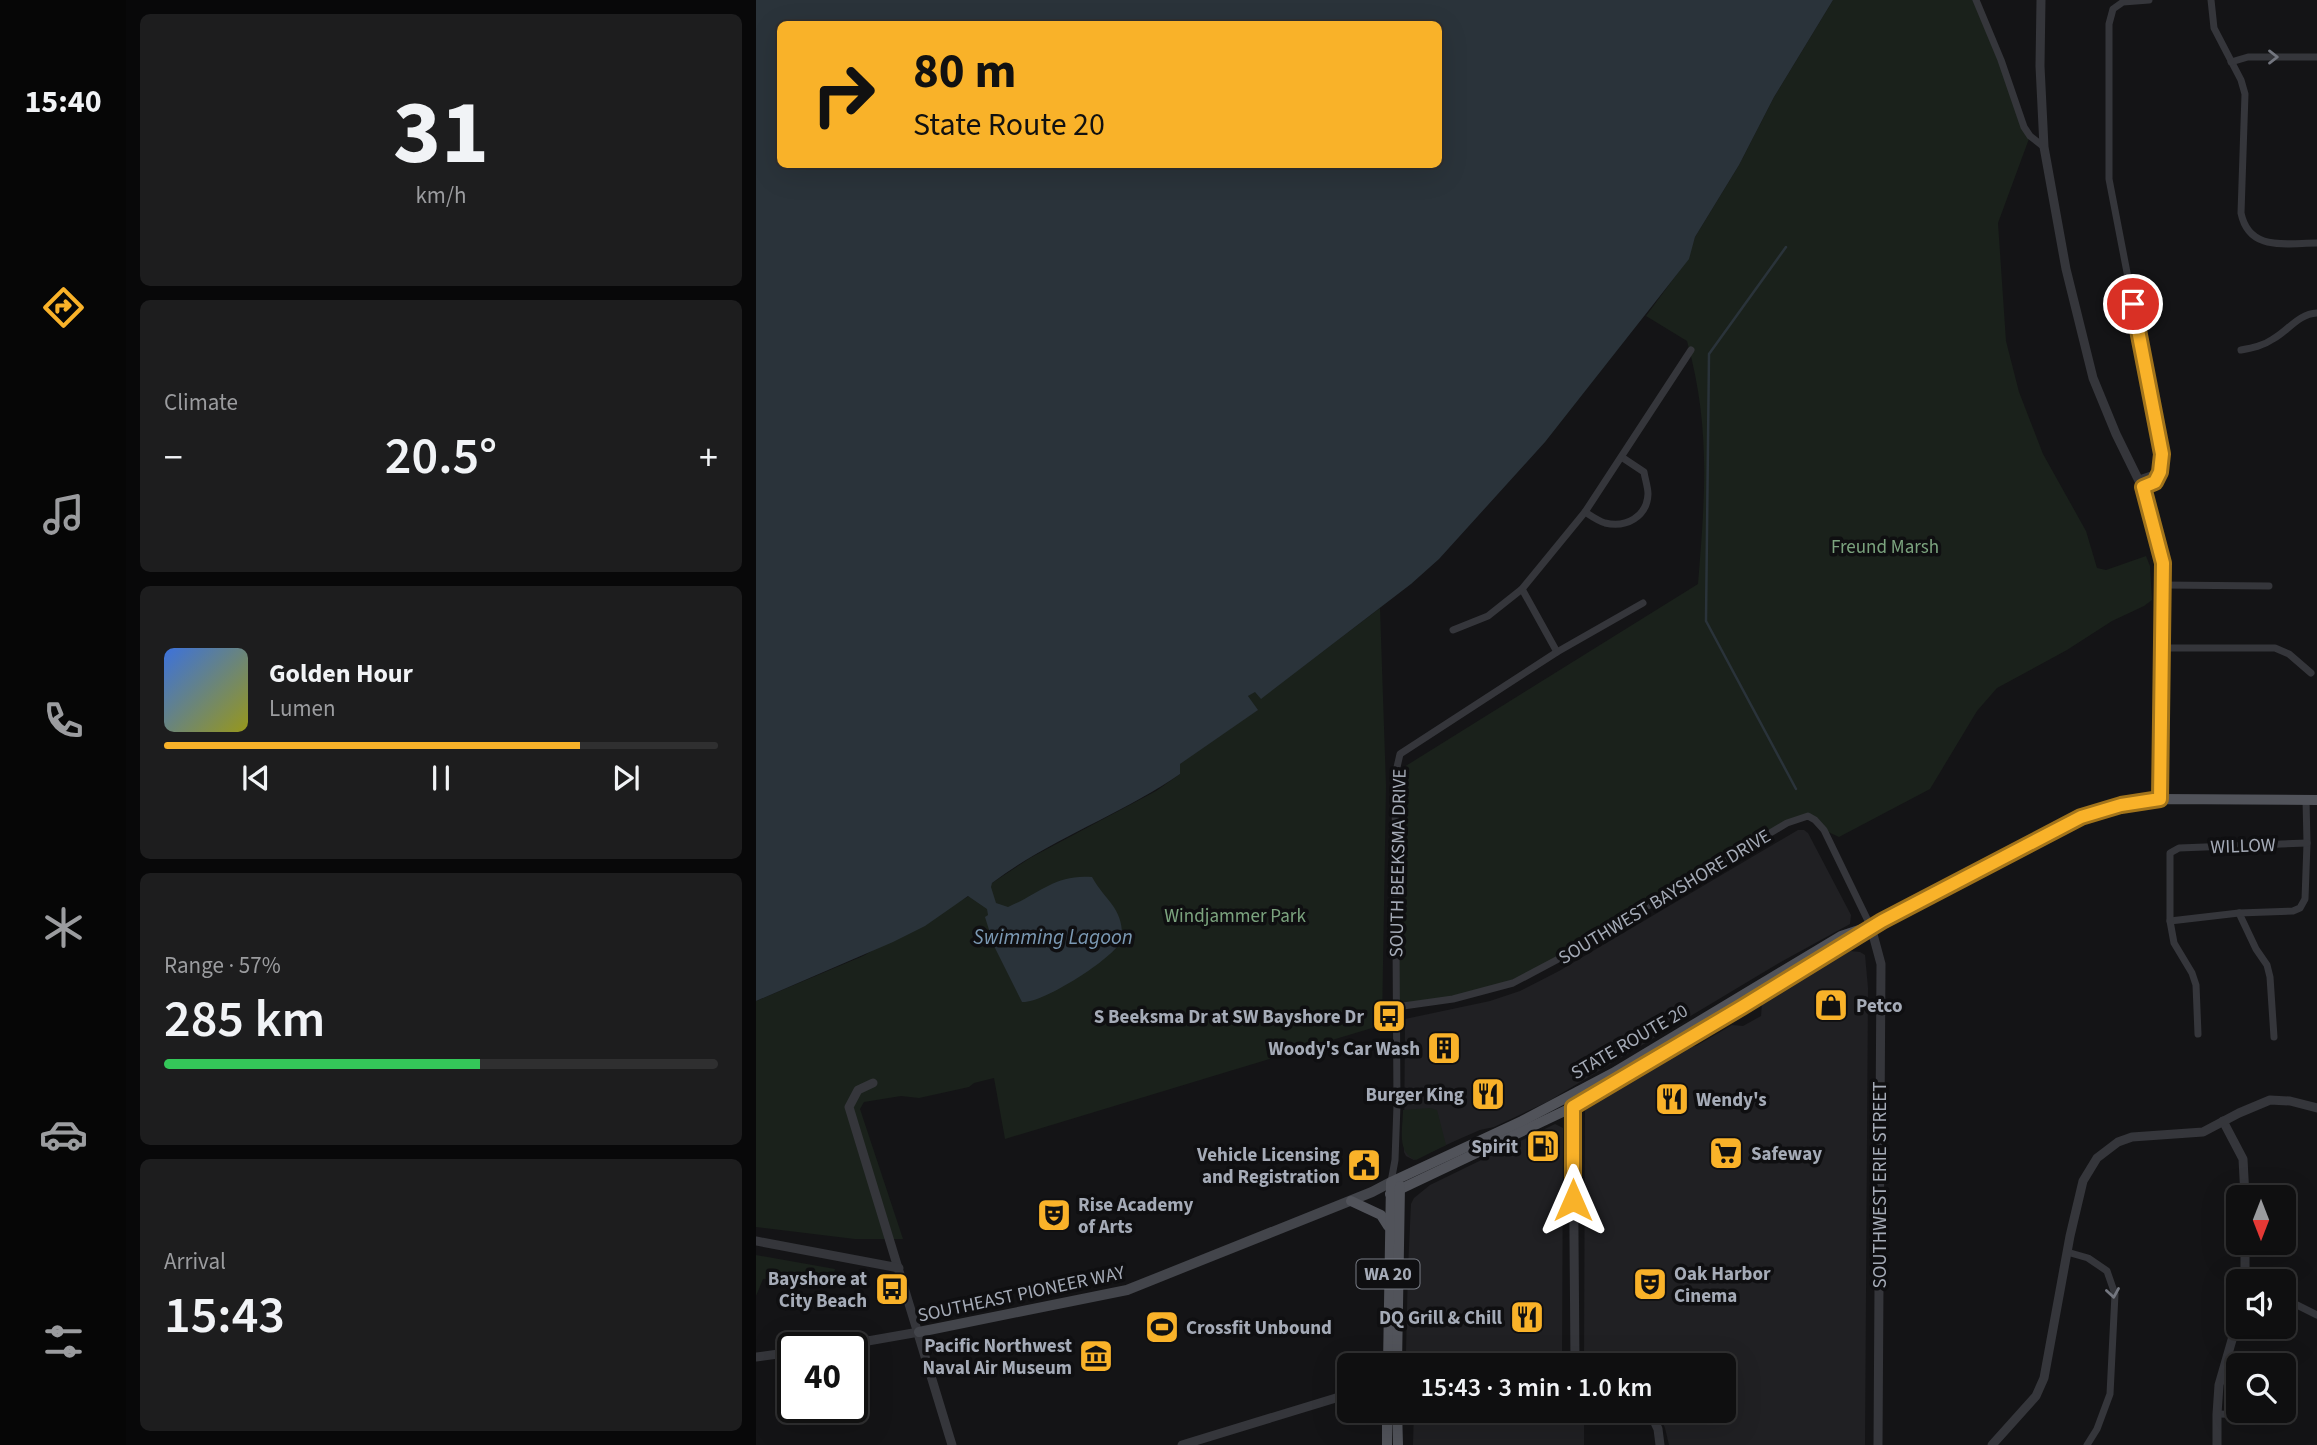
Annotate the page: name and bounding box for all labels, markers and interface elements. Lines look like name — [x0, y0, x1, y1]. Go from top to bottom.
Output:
text: 80 m — [913, 37, 1017, 107]
icon: right — [798, 49, 889, 140]
one-way arrow — [2269, 49, 2279, 65]
text: 31 — [393, 69, 489, 198]
text: 15:40 — [24, 79, 102, 125]
text: State Route 20 — [913, 102, 1105, 148]
text: km/h — [415, 179, 467, 212]
pin — [2103, 274, 2163, 334]
icon: directions — [39, 283, 88, 332]
icon: arrive — [2114, 285, 2152, 323]
text: Climate — [164, 386, 238, 419]
text: 20.5° — [385, 420, 497, 494]
text: − — [164, 431, 183, 485]
text: + — [699, 431, 718, 485]
icon: music — [39, 490, 88, 539]
park label: Freund Marsh — [1831, 534, 1939, 561]
text: Golden Hour — [269, 655, 413, 692]
text: Lumen — [269, 692, 336, 725]
icon: phone — [39, 696, 88, 745]
icon: previous — [237, 759, 275, 797]
icon: pause — [422, 759, 460, 797]
icon: next — [607, 759, 645, 797]
street label: SOUTH BEEKSMA DRIVE — [1383, 768, 1414, 958]
street label: SOUTHWEST BAYSHORE DRIVE — [1554, 823, 1776, 972]
street label: WILLOW — [2210, 832, 2276, 861]
icon: climate — [39, 903, 88, 952]
park label: Windjammer Park — [1164, 903, 1306, 930]
water label: Swimming Lagoon — [973, 922, 1133, 952]
text: Range · 57% — [164, 949, 281, 982]
text: 285 km — [164, 983, 325, 1057]
shop icon: Petco — [1812, 986, 1850, 1024]
place label: Petco — [1856, 993, 1902, 1020]
bus stop icon: S Beeksma Dr at SW Bayshore Dr — [1370, 997, 1408, 1035]
street label: STATE ROUTE 20 — [1566, 998, 1693, 1087]
place label: S Beeksma Dr at SW Bayshore Dr — [1094, 1004, 1364, 1031]
building icon: Woody's Car Wash — [1425, 1029, 1463, 1067]
place label: Woody's Car Wash — [1268, 1036, 1420, 1063]
restaurant icon: Burger King — [1469, 1075, 1507, 1113]
restaurant icon: Wendy's — [1653, 1080, 1691, 1118]
place label: Burger King — [1365, 1082, 1464, 1109]
street label: SOUTHWEST ERIE STREET — [1867, 1082, 1894, 1288]
place label: Wendy's — [1696, 1087, 1767, 1114]
icon: car — [39, 1110, 88, 1159]
fuel station icon: Spirit — [1524, 1127, 1562, 1165]
place label: Spirit — [1471, 1134, 1518, 1161]
supermarket icon: Safeway — [1707, 1134, 1745, 1172]
place label: Safeway — [1751, 1141, 1822, 1168]
place label: Vehicle Licensing and Registration — [1196, 1142, 1340, 1191]
public building icon: Vehicle Licensing and Registration — [1345, 1146, 1383, 1184]
position arrow — [1536, 1163, 1610, 1237]
north arrow — [2226, 1185, 2296, 1255]
map controls — [2226, 1185, 2296, 1423]
place label: Rise Academy of Arts — [1078, 1192, 1194, 1241]
theatre icon: Rise Academy of Arts — [1035, 1196, 1073, 1234]
text: Arrival — [164, 1245, 226, 1278]
street label: SOUTHEAST PIONEER WAY — [915, 1259, 1128, 1330]
road number: WA 20 — [1356, 1260, 1420, 1288]
place label: Oak Harbor Cinema — [1674, 1261, 1771, 1310]
theatre icon: Oak Harbor Cinema — [1631, 1265, 1669, 1303]
place label: Bayshore at City Beach — [768, 1266, 867, 1315]
button: sound — [2226, 1269, 2296, 1339]
bus stop icon: Bayshore at City Beach — [873, 1270, 911, 1308]
text: 15:43 — [164, 1279, 285, 1353]
one-way arrow — [2105, 1287, 2120, 1299]
restaurant icon: DQ Grill & Chill — [1508, 1298, 1546, 1336]
place label: DQ Grill & Chill — [1379, 1305, 1503, 1332]
sports icon: Crossfit Unbound — [1143, 1308, 1181, 1346]
place label: Crossfit Unbound — [1186, 1315, 1332, 1342]
icon: filters — [39, 1317, 88, 1366]
speed limit sign: 40 — [777, 1332, 868, 1423]
place label: Pacific Northwest Naval Air Museum — [922, 1333, 1072, 1382]
museum icon: Pacific Northwest Naval Air Museum — [1077, 1337, 1115, 1375]
button: search — [2226, 1353, 2296, 1423]
text: 15:43 · 3 min · 1.0 km — [1421, 1369, 1652, 1406]

